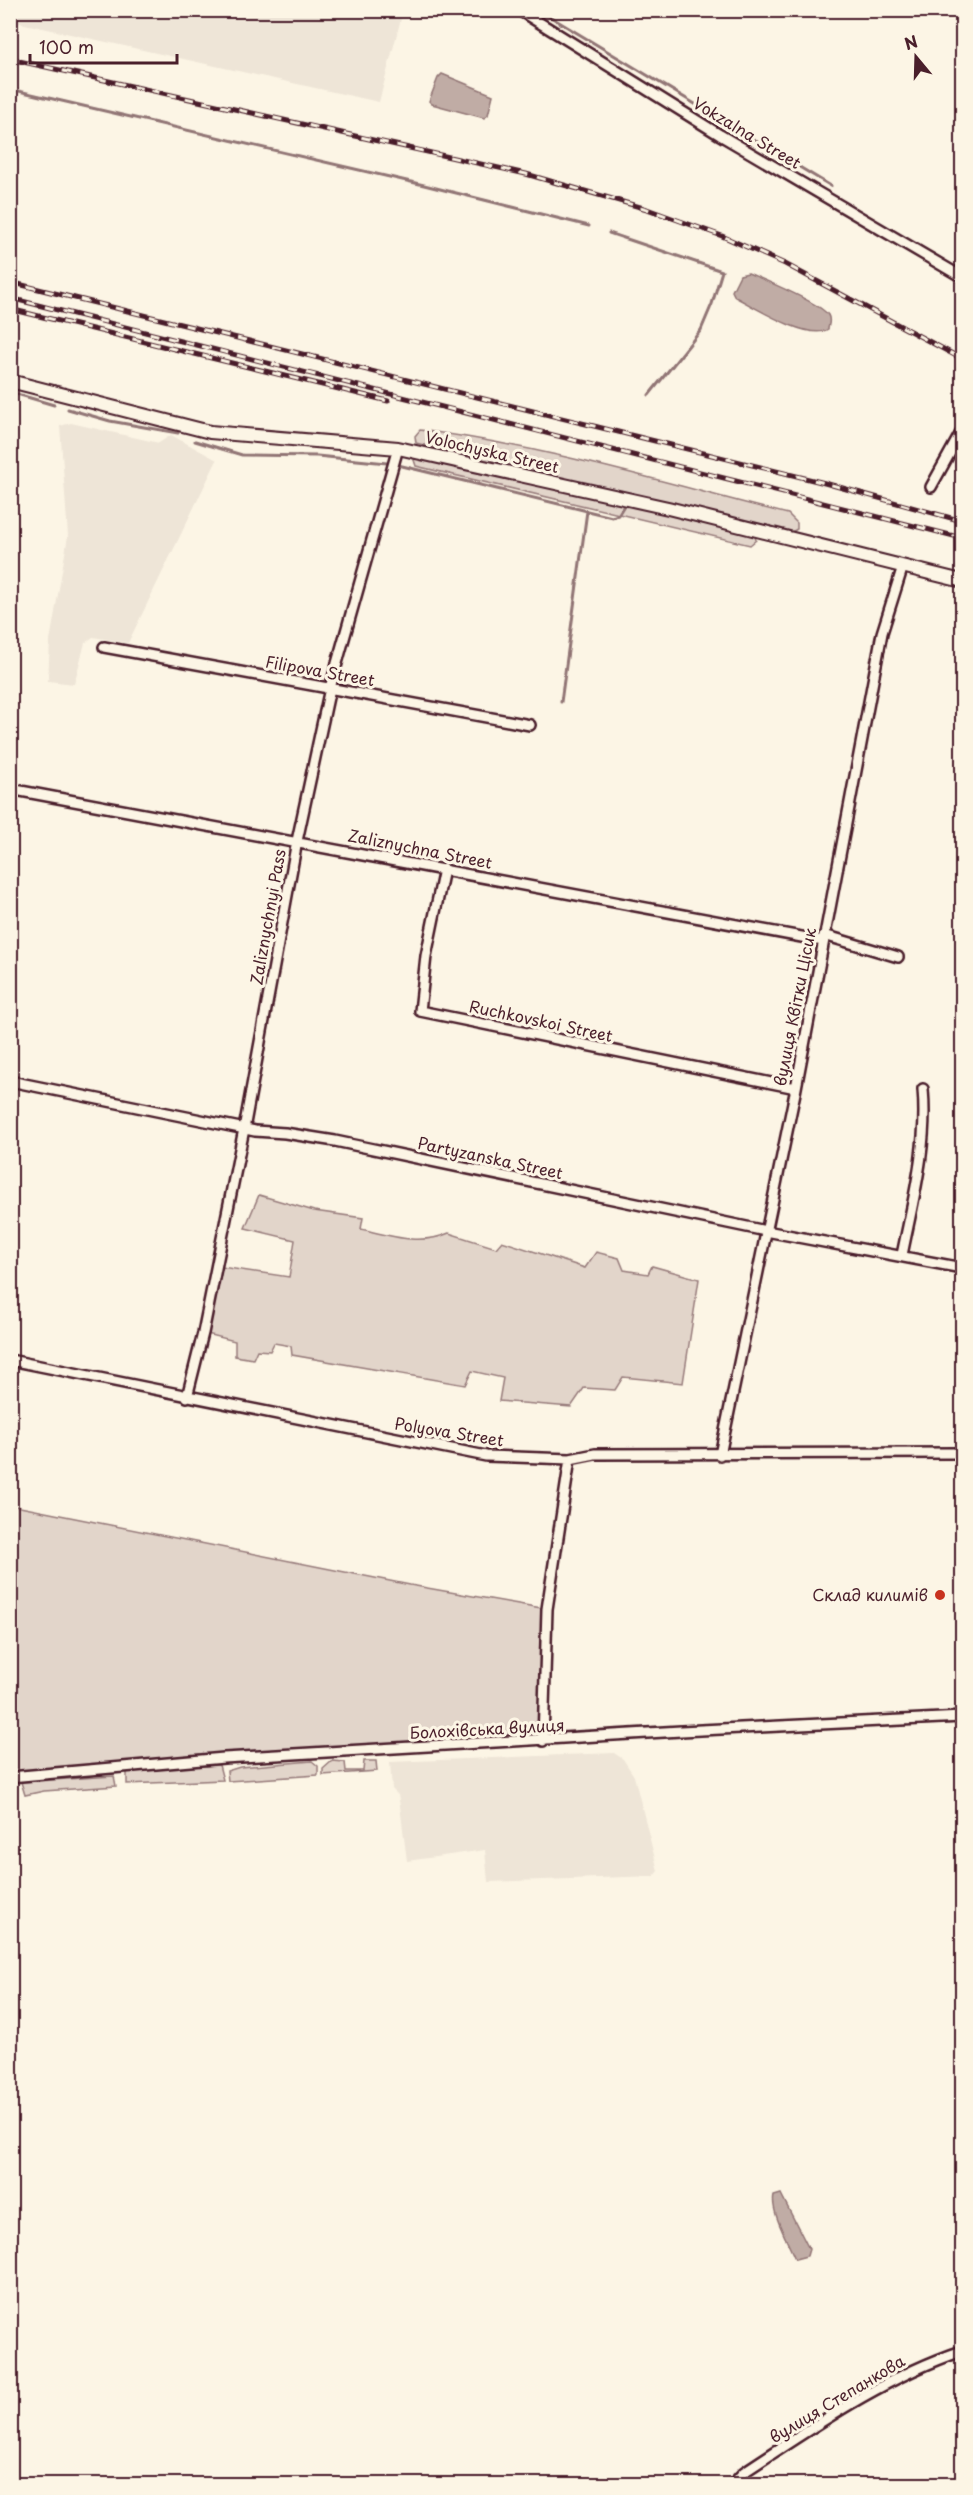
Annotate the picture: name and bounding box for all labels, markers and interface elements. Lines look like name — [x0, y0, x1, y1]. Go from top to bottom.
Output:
scale bar — [30, 27, 177, 65]
north arrow — [886, 27, 946, 87]
text: N — [901, 28, 921, 55]
text: 100 m — [39, 33, 94, 60]
street label: Vokzalna Street — [689, 90, 807, 174]
street label: Volochyska Street — [423, 424, 561, 478]
street label: Filipova Street — [264, 649, 377, 692]
street label: Zaliznychna Street — [346, 822, 494, 874]
street label: Zaliznychnyi Pass — [243, 847, 291, 987]
street label: вулиця Квітки Цісик — [767, 925, 821, 1088]
street label: Ruchkovskoi Street — [467, 993, 616, 1047]
street label: Partyzanska Street — [415, 1130, 565, 1184]
street label: Polyova Street — [393, 1411, 506, 1452]
place label: Склад килимів — [812, 1582, 928, 1606]
marker: Склад килимів — [933, 1588, 947, 1602]
street label: Болохівська вулиця — [409, 1712, 565, 1744]
street label: вулиця Степанкова — [764, 2348, 909, 2448]

